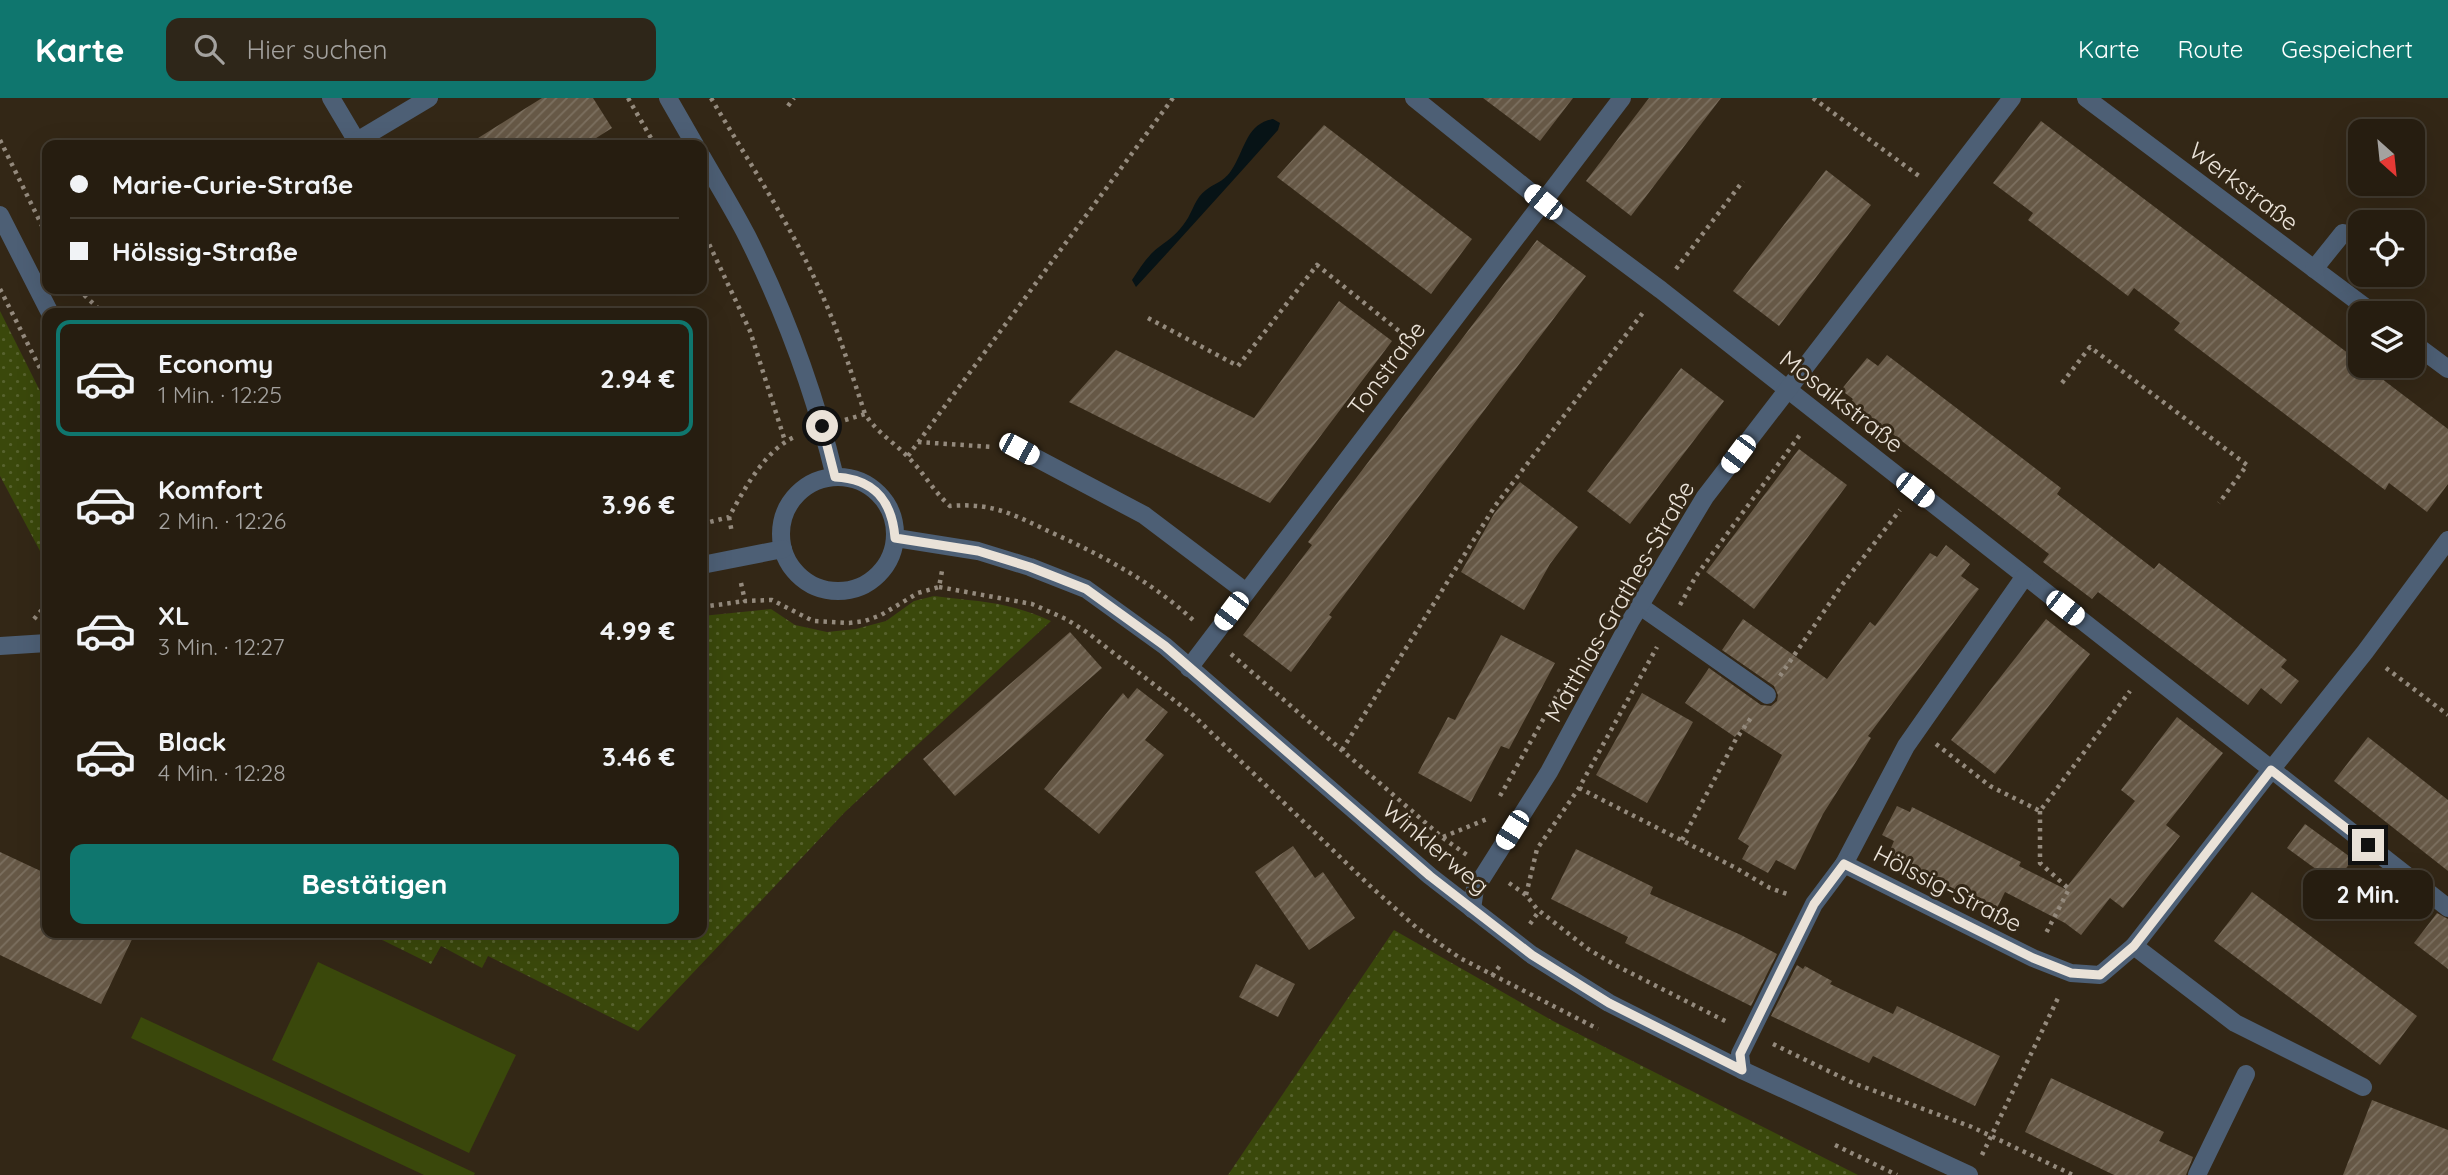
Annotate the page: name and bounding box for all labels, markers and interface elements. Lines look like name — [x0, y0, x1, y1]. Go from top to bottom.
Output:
search box — [166, 18, 656, 81]
text: Karte — [35, 29, 124, 70]
icon: search — [190, 30, 228, 68]
text: Hier suchen — [246, 33, 388, 66]
text: Karte — [2078, 34, 2140, 64]
text: Route — [2178, 34, 2243, 64]
text: Gespeichert — [2281, 34, 2413, 64]
north arrow — [2348, 119, 2426, 196]
map controls — [2348, 119, 2425, 378]
street label: Werkstraße — [2183, 135, 2305, 237]
text: Marie-Curie-Straße — [112, 168, 353, 201]
car — [1521, 181, 1566, 223]
button: locate — [2348, 210, 2425, 287]
text: Hölssig-Straße — [112, 235, 298, 268]
button: layers — [2348, 301, 2425, 378]
street label: Tonstraße — [1341, 315, 1431, 421]
street label: Mosaikstraße — [1774, 343, 1910, 459]
icon: car — [74, 347, 137, 410]
text: Economy — [158, 347, 273, 380]
text: 2.94 € — [600, 362, 675, 395]
text: 1 Min. · 12:25 — [158, 380, 282, 409]
route start — [806, 410, 838, 442]
car — [996, 430, 1043, 468]
car — [1717, 431, 1760, 477]
car — [1892, 469, 1939, 511]
icon: car — [74, 473, 137, 536]
text: Komfort — [158, 473, 263, 506]
street label: Matthias-Grathes-Straße — [1538, 475, 1700, 727]
text: 3.96 € — [602, 488, 675, 521]
text: 2 Min. · 12:26 — [158, 506, 286, 535]
car — [2042, 587, 2089, 629]
car — [1210, 588, 1253, 634]
icon: car — [74, 599, 137, 662]
text: XL — [158, 599, 190, 632]
text: 4.99 € — [600, 614, 675, 647]
text: 3 Min. · 12:27 — [158, 632, 284, 661]
icon: car — [74, 725, 137, 788]
text: Black — [158, 725, 227, 758]
text: 3.46 € — [602, 740, 675, 773]
text: 4 Min. · 12:28 — [158, 758, 286, 787]
street label: Winklerweg — [1376, 794, 1496, 900]
car — [1492, 807, 1533, 853]
route end — [2352, 829, 2384, 861]
street label: Hölssig-Straße — [1869, 838, 2027, 938]
button: Bestätigen — [70, 844, 679, 924]
callout: 2 Min. — [2303, 870, 2433, 918]
text: 2 Min. — [2336, 880, 2400, 909]

